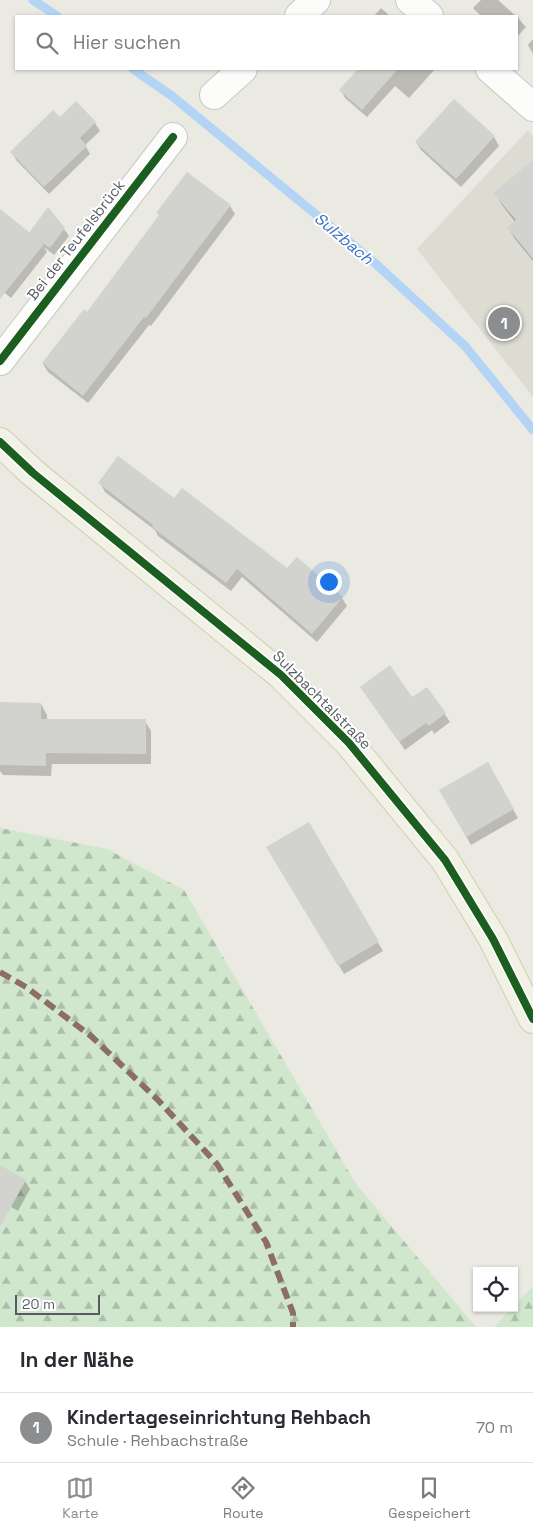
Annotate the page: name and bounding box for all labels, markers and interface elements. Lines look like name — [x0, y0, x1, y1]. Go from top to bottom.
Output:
search box — [15, 15, 518, 70]
icon: search — [33, 29, 61, 57]
text: Hier suchen — [73, 30, 181, 55]
street label: Bei der Teufelsbrück — [23, 176, 129, 304]
water label: Sulzbach — [310, 208, 378, 270]
pin: 1 — [488, 304, 520, 342]
your location — [316, 569, 342, 595]
street label: Sulzbachtalstraße — [269, 646, 376, 753]
map controls — [473, 1267, 518, 1312]
button: locate — [473, 1267, 518, 1312]
scale bar — [15, 1292, 100, 1315]
text: 20 m — [22, 1295, 55, 1313]
text: In der Nähe — [20, 1346, 134, 1373]
text: Kindertageseinrichtung Rehbach — [67, 1405, 371, 1430]
text: 1 — [32, 1417, 40, 1438]
text: 70 m — [476, 1417, 513, 1438]
text: Schule · Rehbachstraße — [67, 1430, 249, 1451]
tab: Karte — [62, 1474, 99, 1522]
tab: Route — [223, 1474, 264, 1522]
tab: Gespeichert — [388, 1474, 471, 1522]

